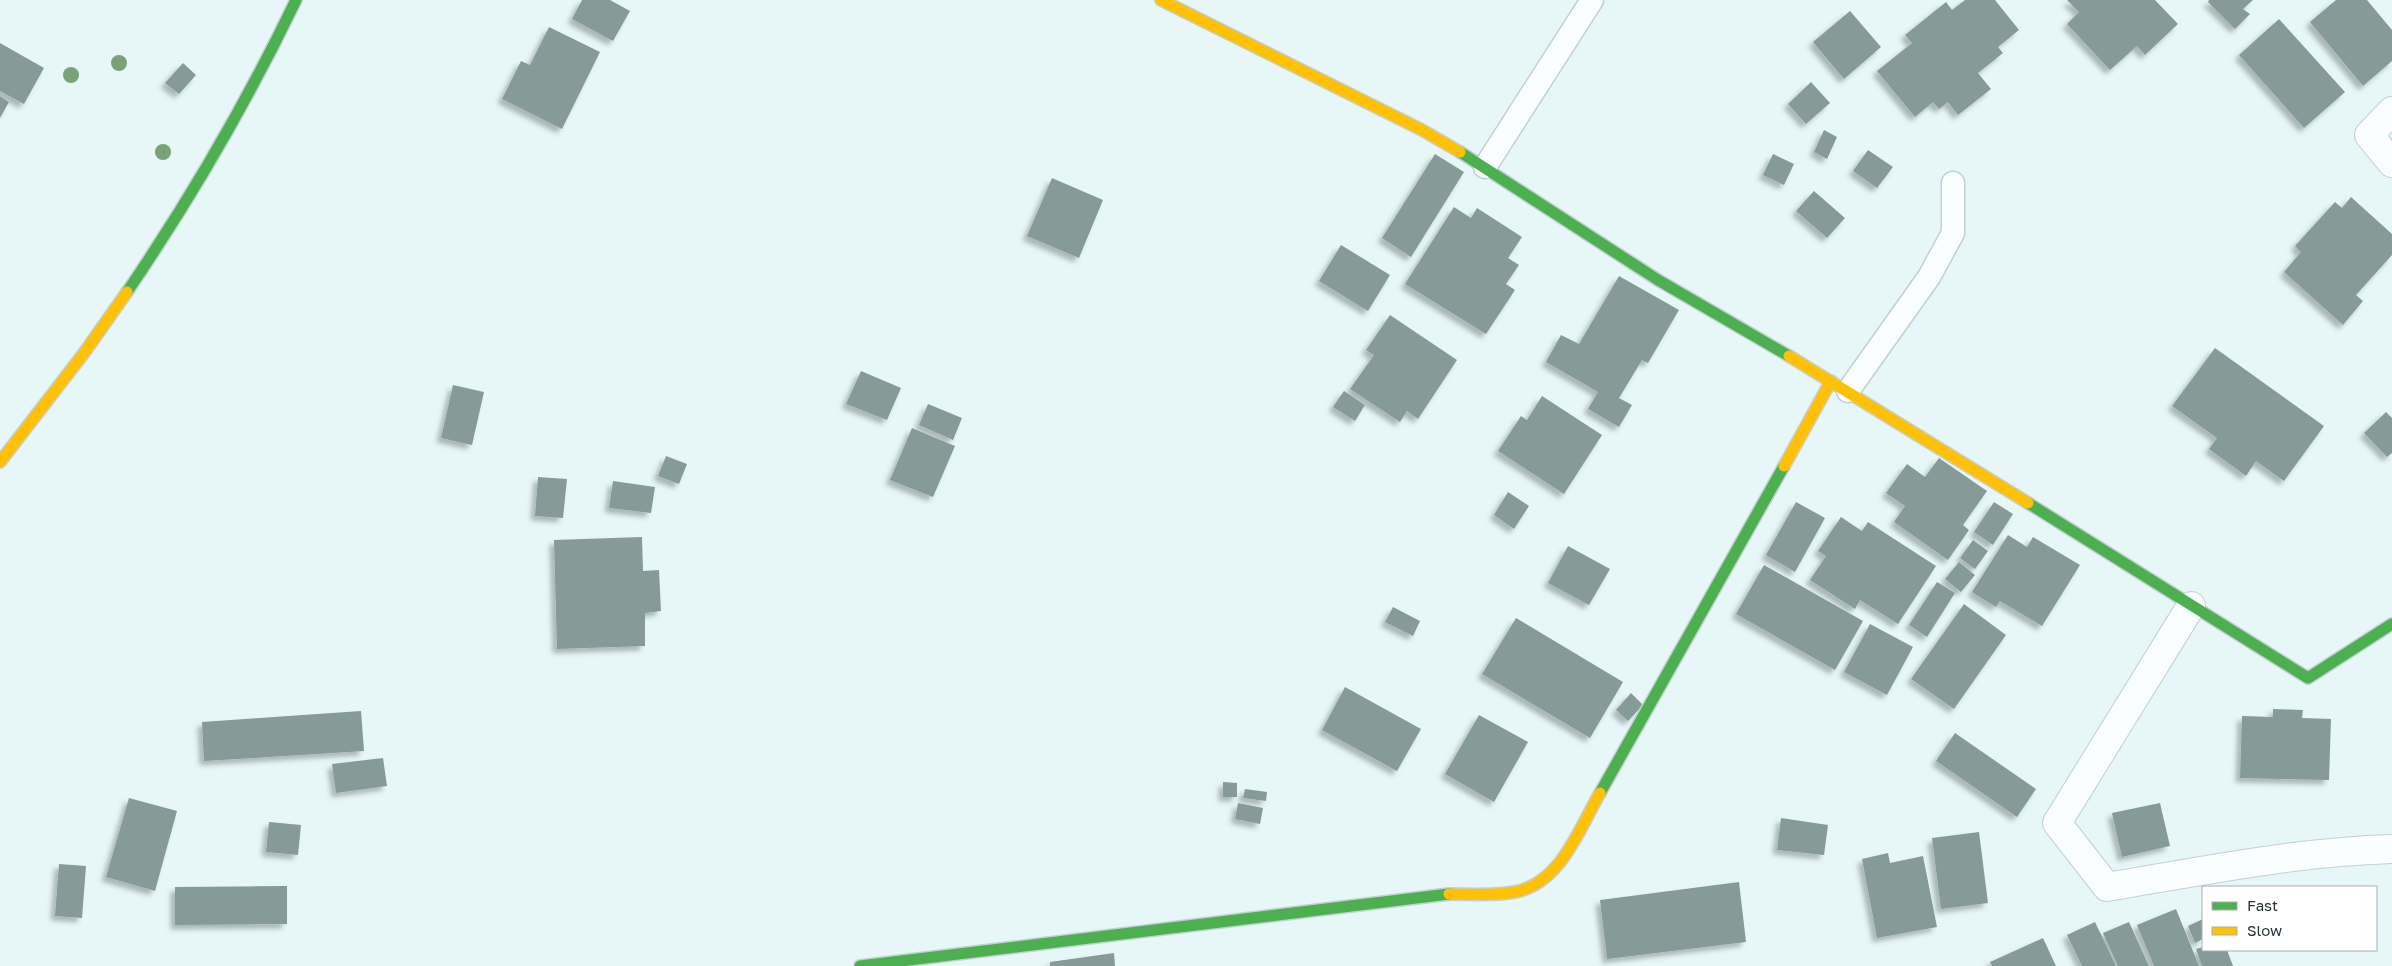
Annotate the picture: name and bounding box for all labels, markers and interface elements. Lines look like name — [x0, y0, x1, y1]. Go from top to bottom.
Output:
legend — [2202, 886, 2377, 951]
text: Fast — [2247, 896, 2278, 914]
text: Slow — [2247, 921, 2282, 939]

